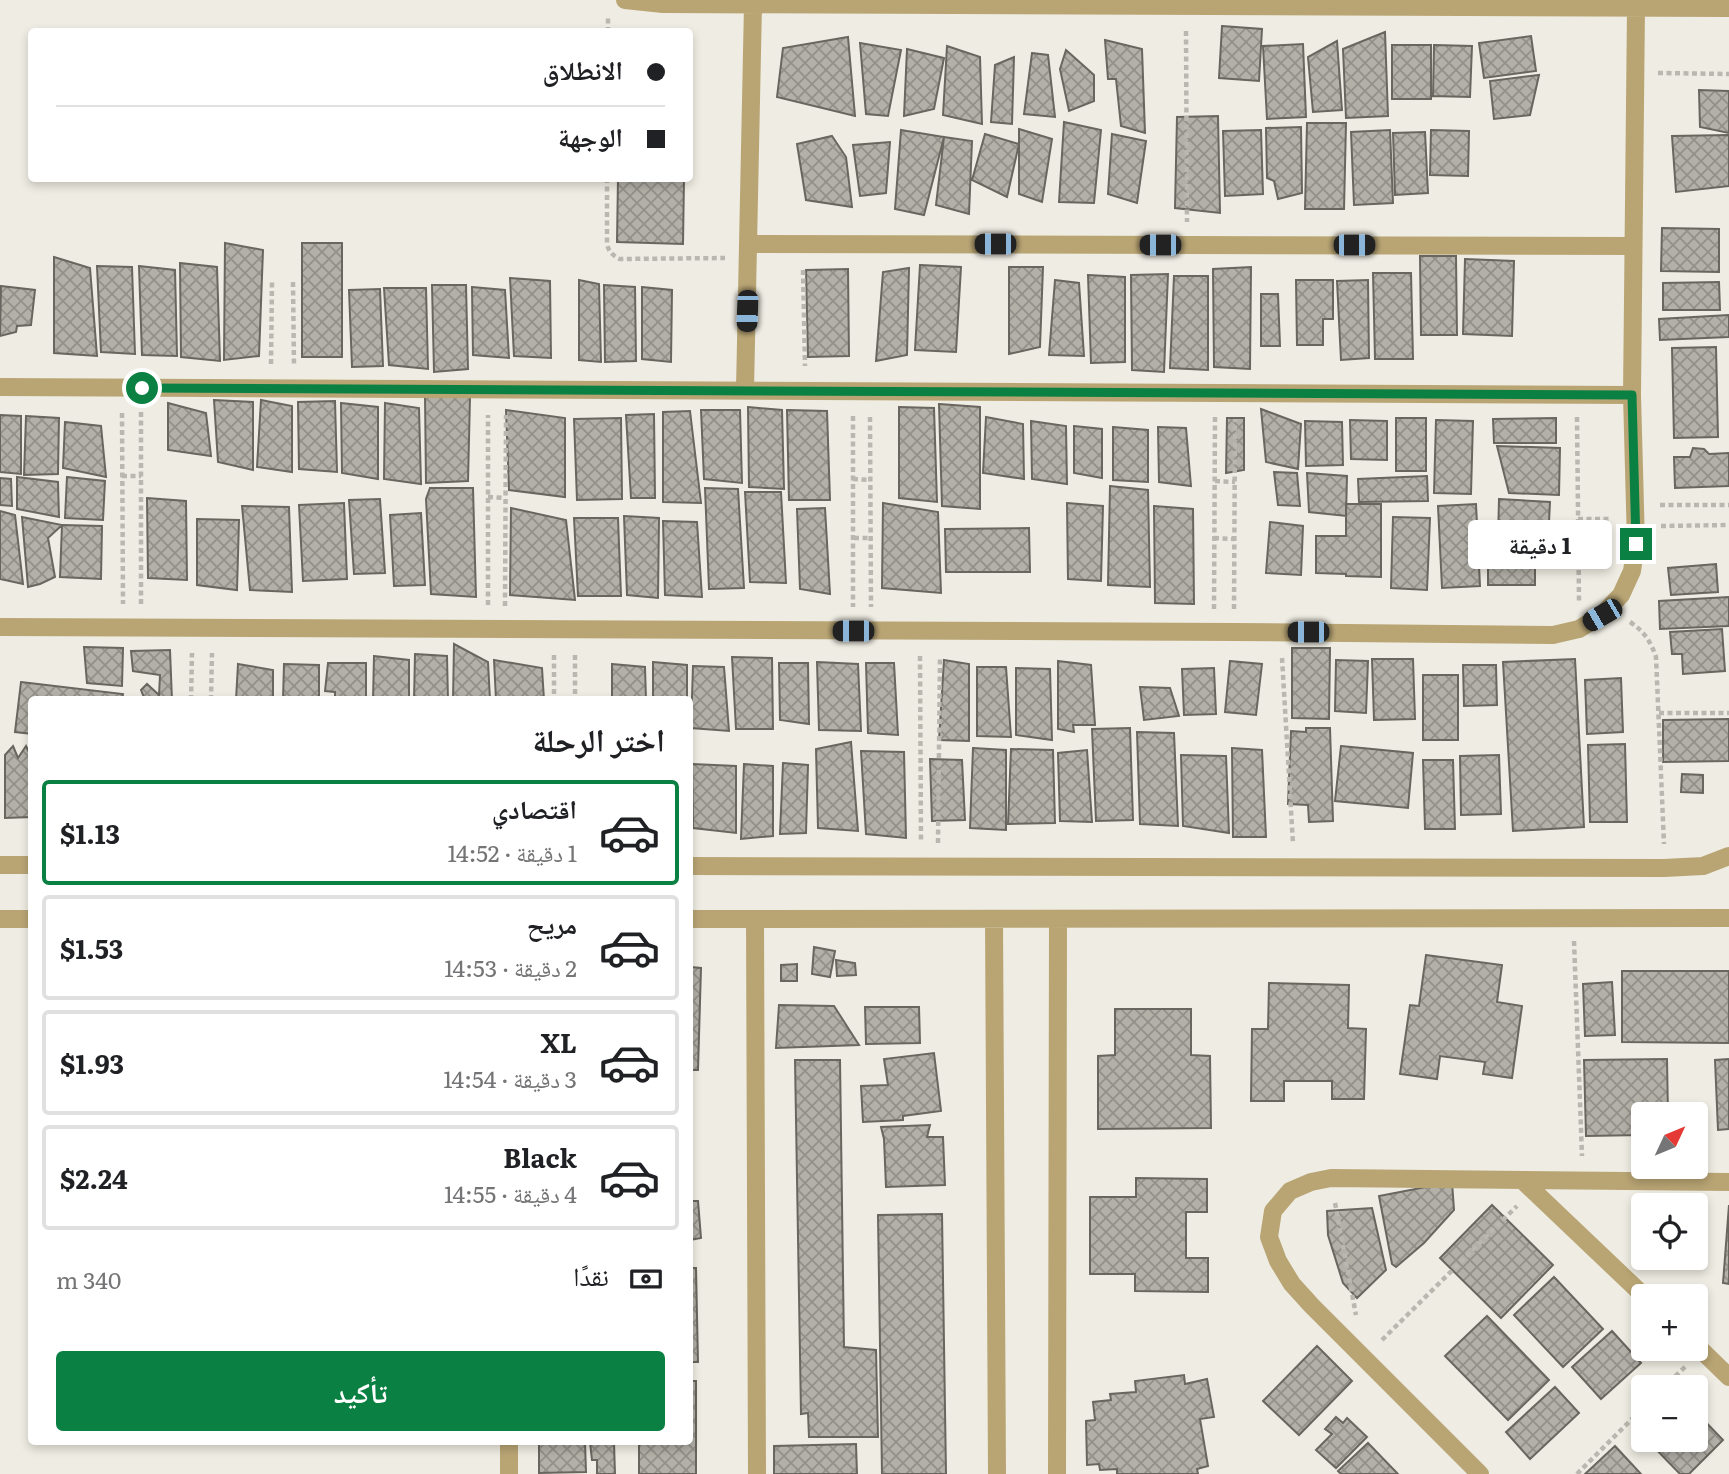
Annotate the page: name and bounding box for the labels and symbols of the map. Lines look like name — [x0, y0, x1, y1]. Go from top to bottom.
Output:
car — [975, 234, 1017, 255]
car — [1140, 235, 1182, 256]
car — [1334, 235, 1376, 256]
car — [736, 290, 759, 332]
route start — [126, 372, 158, 404]
callout: 1 دقيقة — [1468, 520, 1612, 568]
route end — [1620, 528, 1652, 560]
car — [1579, 595, 1626, 635]
car — [833, 621, 875, 642]
car — [1288, 622, 1330, 643]
north arrow — [1631, 1102, 1708, 1180]

